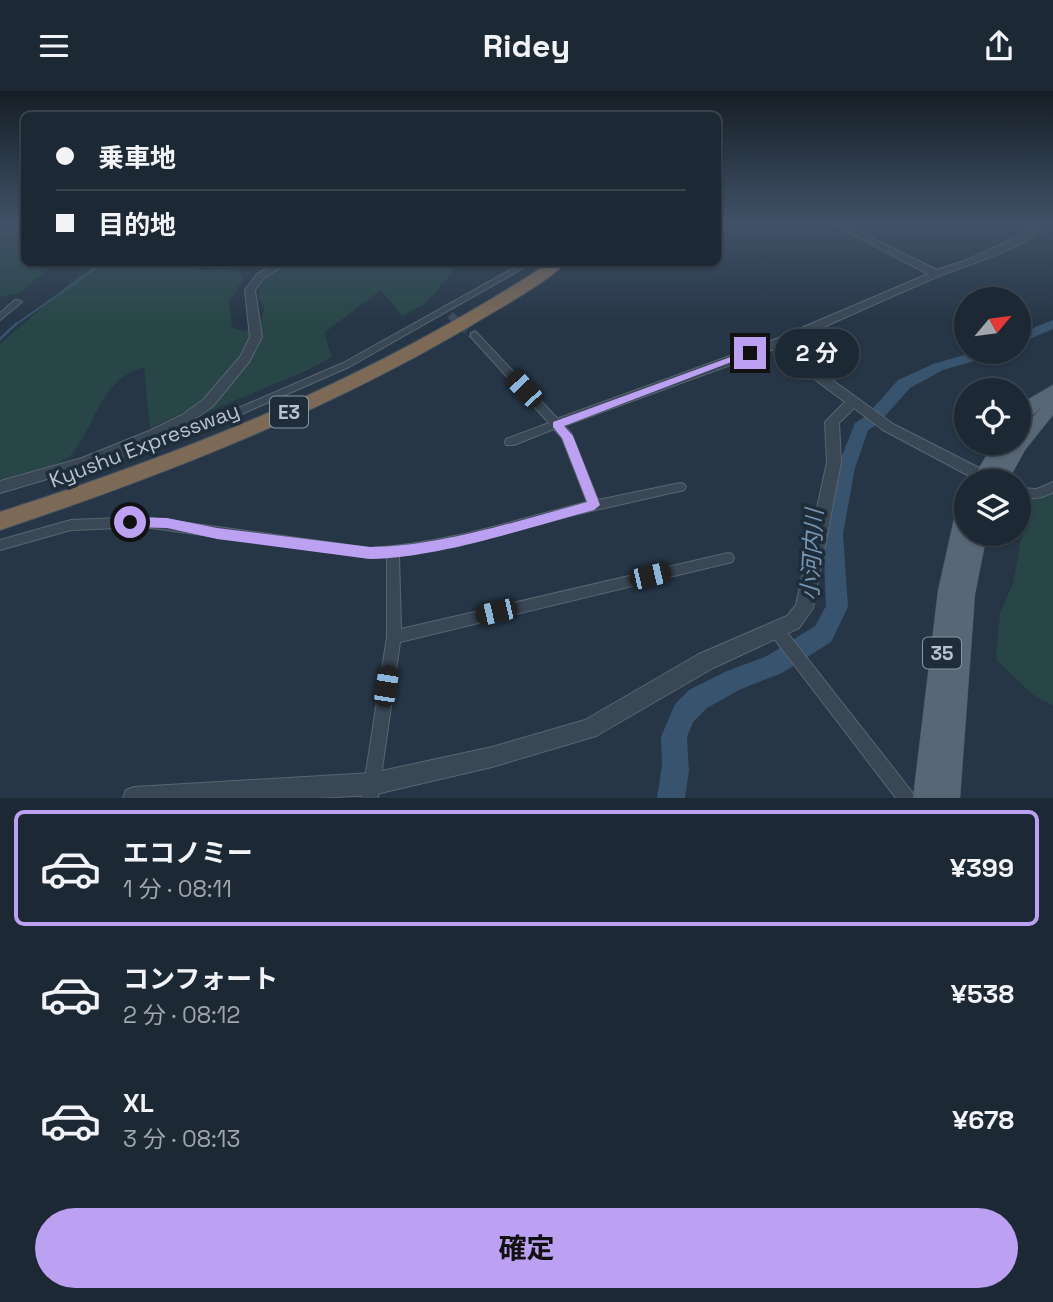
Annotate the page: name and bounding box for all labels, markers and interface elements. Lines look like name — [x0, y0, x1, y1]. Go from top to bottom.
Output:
text: Ridey — [483, 26, 570, 66]
icon: menu — [35, 27, 73, 65]
icon: share — [980, 27, 1018, 65]
text: 乗車地 — [98, 141, 176, 175]
text: 目的地 — [98, 208, 176, 242]
north arrow — [954, 287, 1031, 364]
map controls — [954, 287, 1031, 546]
callout: 2 分 — [774, 329, 858, 377]
route end — [734, 337, 766, 369]
text: 2 分 — [796, 338, 838, 368]
car — [502, 366, 547, 412]
button: locate — [954, 378, 1031, 455]
street label: Kyushu Expressway — [45, 396, 243, 494]
road number: E3 — [270, 397, 308, 427]
button: layers — [954, 469, 1031, 546]
water label: 小河内川 — [795, 505, 830, 602]
route start — [114, 506, 146, 538]
car — [628, 561, 673, 591]
car — [474, 597, 519, 627]
road number: 35 — [923, 638, 961, 669]
car — [373, 664, 400, 708]
text: エコノミー — [123, 836, 253, 870]
icon: car — [39, 837, 102, 900]
text: ¥399 — [950, 851, 1014, 885]
text: 1 分 · 08:11 — [123, 874, 232, 904]
text: コンフォート — [123, 962, 278, 996]
icon: car — [39, 963, 102, 1026]
text: ¥538 — [951, 977, 1014, 1011]
text: 2 分 · 08:12 — [123, 1000, 240, 1030]
text: XL — [123, 1086, 154, 1120]
icon: car — [39, 1089, 102, 1152]
text: ¥678 — [952, 1103, 1014, 1137]
text: 3 分 · 08:13 — [123, 1124, 240, 1154]
button: 確定 — [35, 1208, 1018, 1288]

